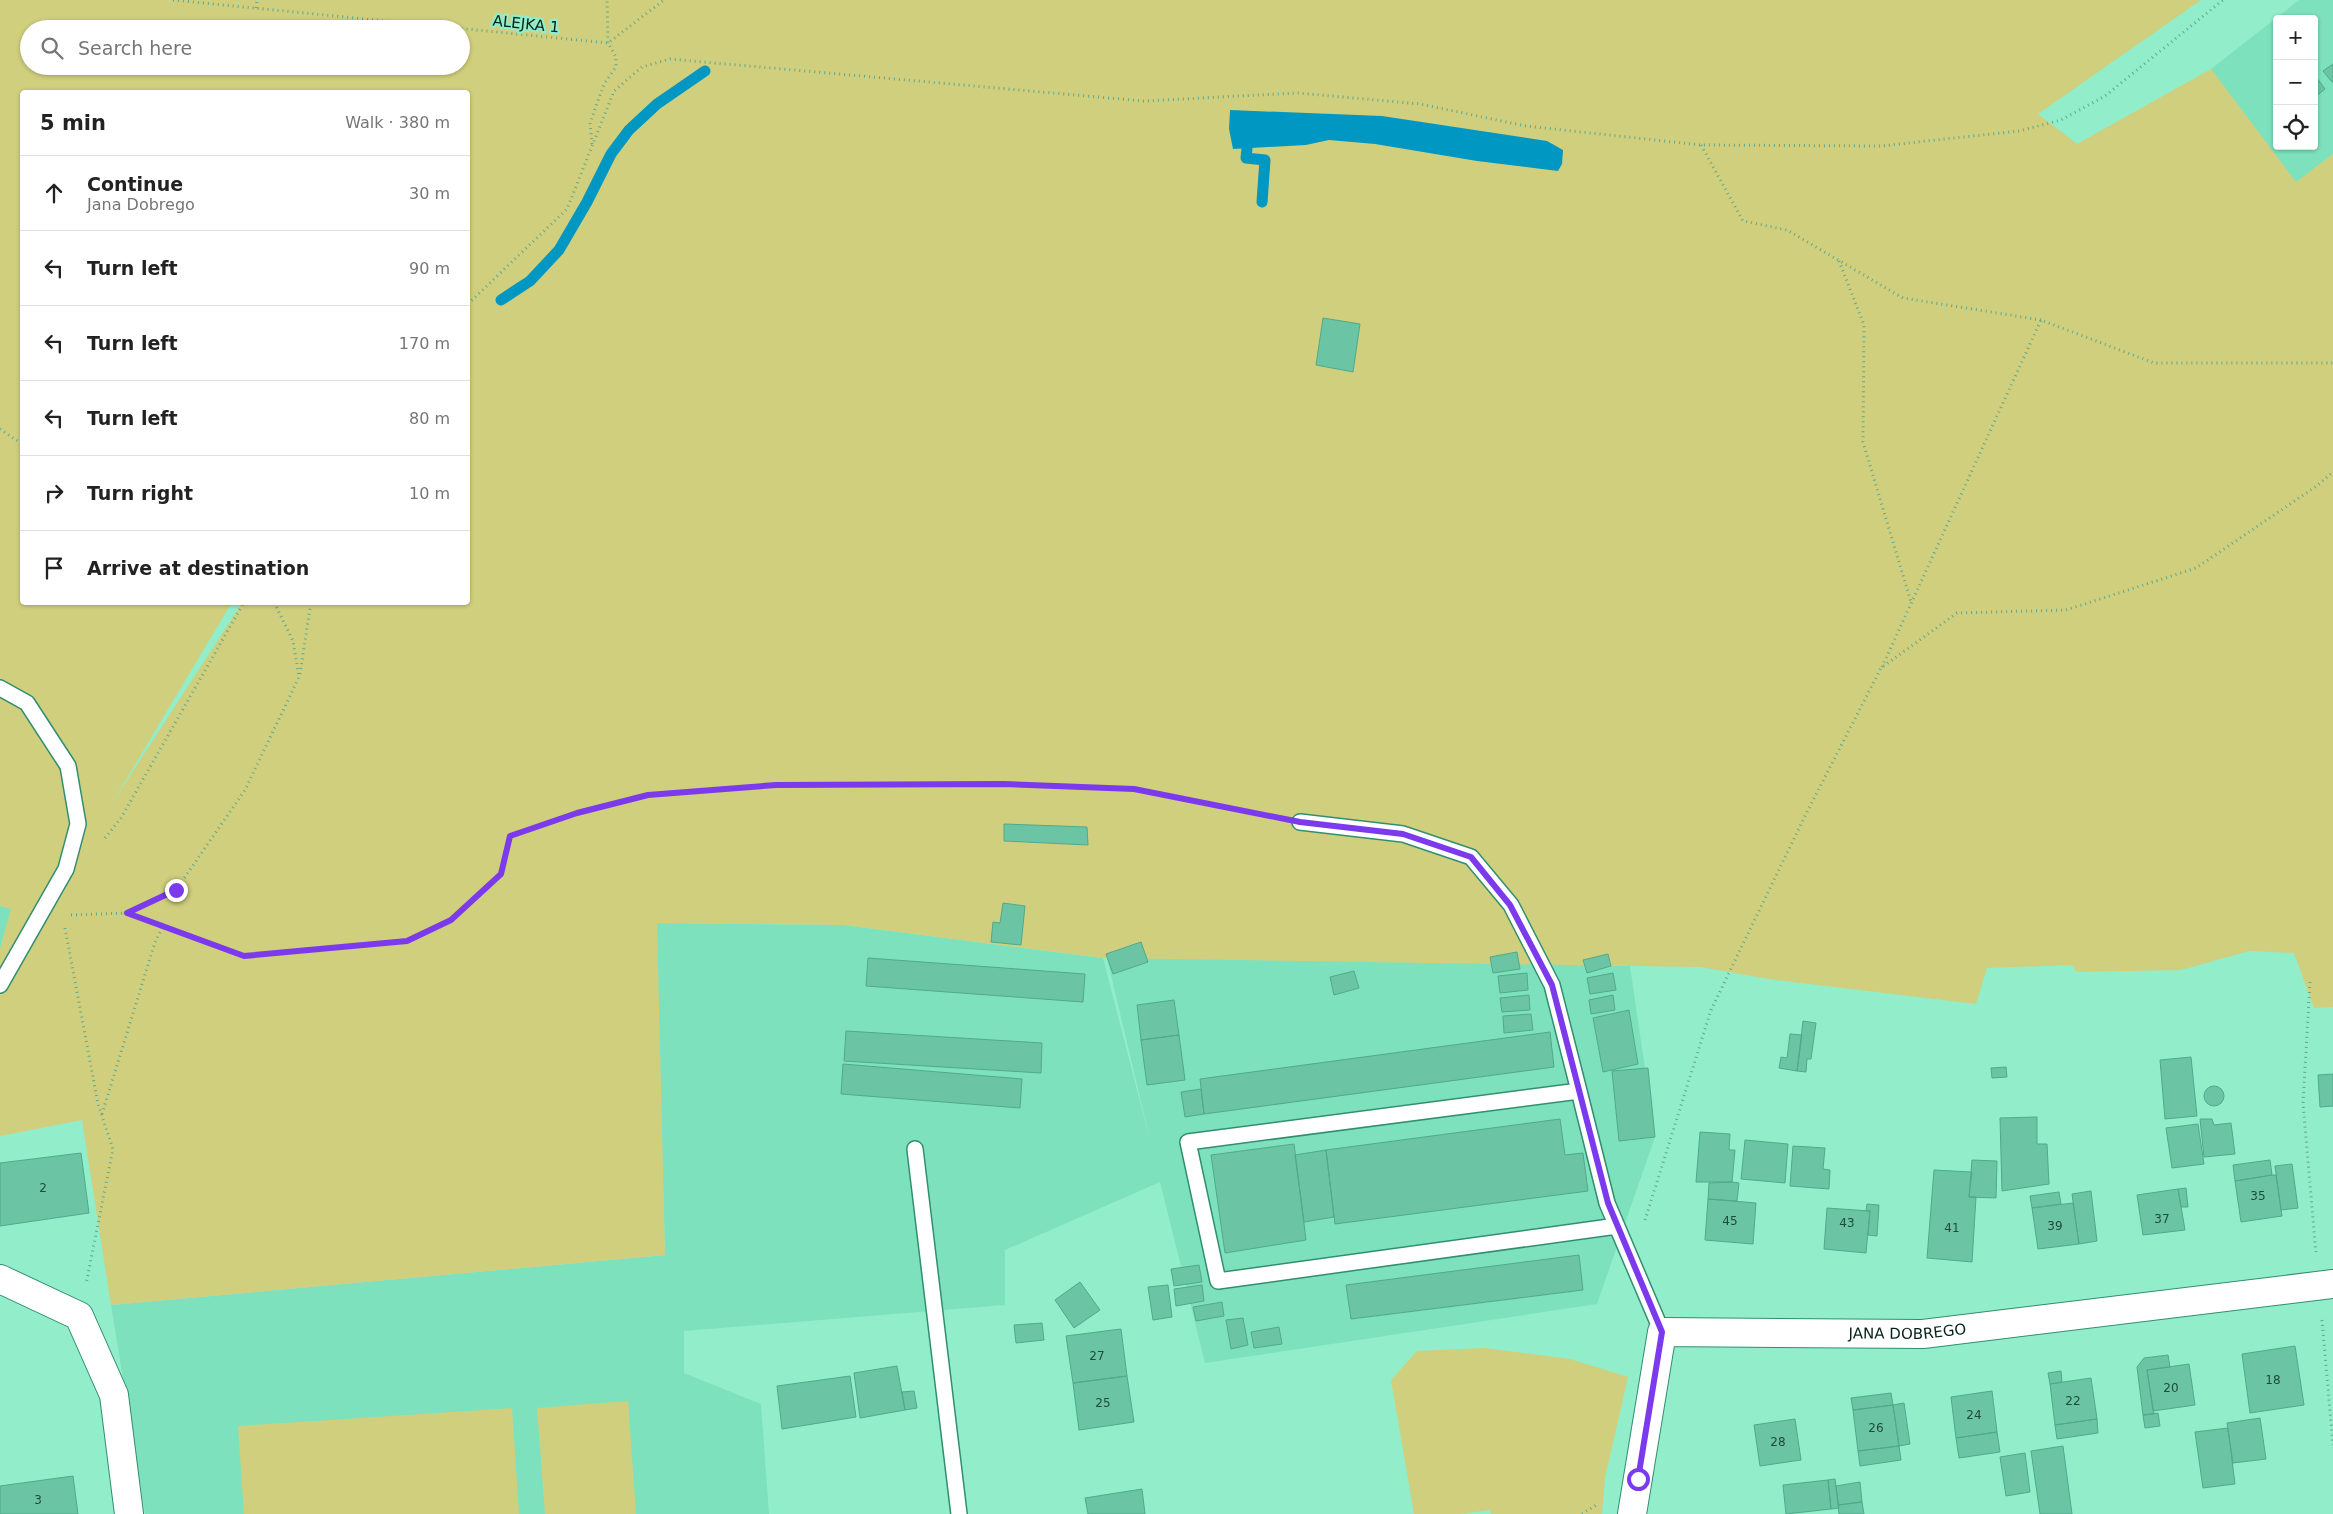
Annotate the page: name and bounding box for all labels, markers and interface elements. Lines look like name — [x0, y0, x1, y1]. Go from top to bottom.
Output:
street label: ALEJKA 1 — [492, 12, 560, 36]
map controls — [2273, 15, 2318, 150]
button: + — [2273, 15, 2318, 60]
search box — [20, 20, 470, 75]
icon: search — [38, 34, 66, 62]
text: Search here — [78, 37, 192, 59]
button: − — [2273, 60, 2318, 105]
button: locate — [2273, 105, 2318, 150]
text: 5 min — [40, 111, 106, 135]
text: Walk · 380 m — [345, 113, 450, 132]
text: Continue — [87, 173, 183, 195]
icon: ahead — [40, 179, 68, 207]
text: 30 m — [409, 184, 450, 203]
text: Jana Dobrego — [87, 195, 195, 214]
icon: left — [40, 254, 68, 282]
text: Turn left — [87, 257, 178, 279]
text: 90 m — [409, 259, 450, 278]
icon: left — [40, 329, 68, 357]
text: Turn left — [87, 332, 178, 354]
text: 170 m — [399, 334, 450, 353]
icon: left — [40, 404, 68, 432]
text: Turn left — [87, 407, 178, 429]
text: 80 m — [409, 409, 450, 428]
icon: right — [40, 479, 68, 507]
text: Turn right — [87, 482, 193, 504]
text: 10 m — [409, 484, 450, 503]
icon: arrive — [40, 554, 68, 582]
text: Arrive at destination — [87, 557, 309, 579]
route end — [165, 879, 188, 902]
house number: 2 — [39, 1181, 47, 1195]
house number: 35 — [2250, 1189, 2266, 1203]
house number: 37 — [2154, 1212, 2170, 1226]
house number: 45 — [1722, 1214, 1738, 1228]
house number: 43 — [1839, 1216, 1855, 1230]
house number: 39 — [2047, 1219, 2063, 1233]
house number: 41 — [1944, 1221, 1960, 1235]
street label: JANA DOBREGO — [1848, 1320, 1967, 1343]
house number: 27 — [1089, 1349, 1105, 1363]
house number: 18 — [2265, 1373, 2281, 1387]
house number: 20 — [2163, 1381, 2179, 1395]
house number: 22 — [2065, 1394, 2081, 1408]
house number: 25 — [1095, 1396, 1111, 1410]
house number: 24 — [1966, 1408, 1982, 1422]
house number: 26 — [1868, 1421, 1884, 1435]
house number: 28 — [1770, 1435, 1786, 1449]
route start — [1627, 1468, 1650, 1491]
house number: 3 — [34, 1493, 42, 1507]

